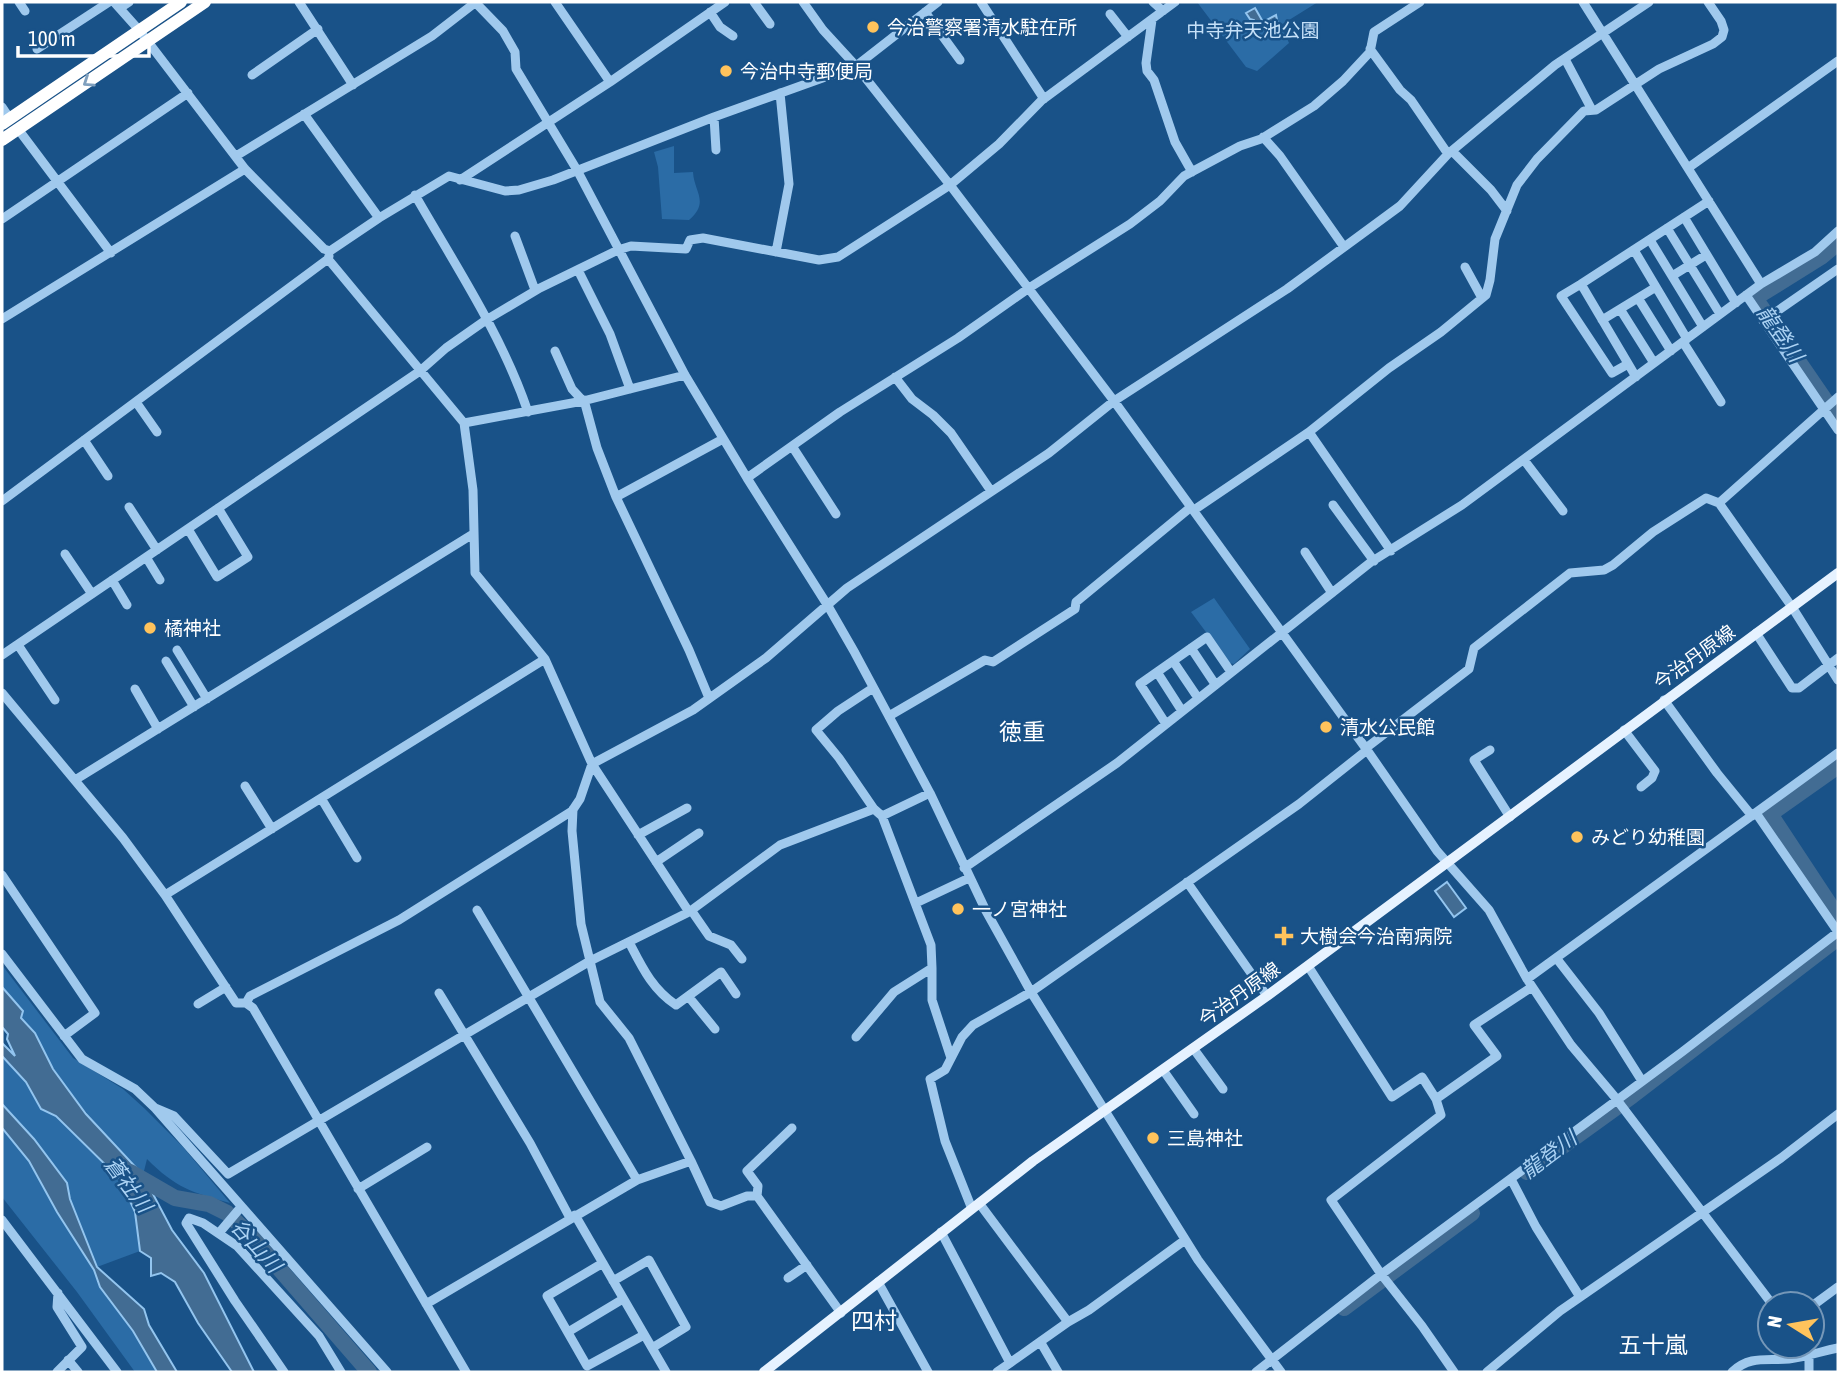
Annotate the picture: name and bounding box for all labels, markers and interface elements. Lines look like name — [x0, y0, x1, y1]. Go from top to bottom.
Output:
scale bar — [18, 14, 149, 58]
place label: 今治警察署清水駐在所 — [887, 16, 1077, 38]
marker: 今治警察署清水駐在所 — [865, 19, 881, 35]
park label: 中寺弁天池公園 — [1186, 19, 1320, 41]
text: 100 m — [28, 26, 76, 50]
place label: 今治中寺郵便局 — [740, 60, 873, 82]
marker: 今治中寺郵便局 — [718, 63, 734, 79]
one-way arrow — [83, 73, 96, 86]
water label: 龍登川 — [1753, 301, 1810, 368]
place label: 橘神社 — [164, 617, 221, 639]
marker: 橘神社 — [142, 620, 158, 636]
street label: 今治丹原線 — [1649, 620, 1739, 694]
place label: 清水公民館 — [1340, 716, 1435, 738]
district label: 徳重 — [999, 719, 1045, 745]
marker: 清水公民館 — [1318, 719, 1334, 735]
place label: みどり幼稚園 — [1591, 826, 1705, 848]
marker: みどり幼稚園 — [1569, 829, 1585, 845]
place label: 一ノ宮神社 — [972, 898, 1067, 920]
marker: 一ノ宮神社 — [950, 901, 966, 917]
place label: 大樹会今治南病院 — [1300, 925, 1452, 947]
marker: 大樹会今治南病院 — [1274, 926, 1294, 946]
street label: 今治丹原線 — [1194, 957, 1284, 1031]
water label: 龍登川 — [1516, 1124, 1582, 1183]
place label: 三島神社 — [1167, 1127, 1243, 1149]
marker: 三島神社 — [1145, 1130, 1161, 1146]
water label: 蒼社川 — [100, 1152, 159, 1218]
water label: 谷山川 — [227, 1214, 288, 1278]
north arrow — [1756, 1290, 1826, 1360]
district label: 四村 — [851, 1308, 897, 1334]
text: N — [1762, 1314, 1786, 1329]
district label: 五十嵐 — [1619, 1332, 1688, 1358]

